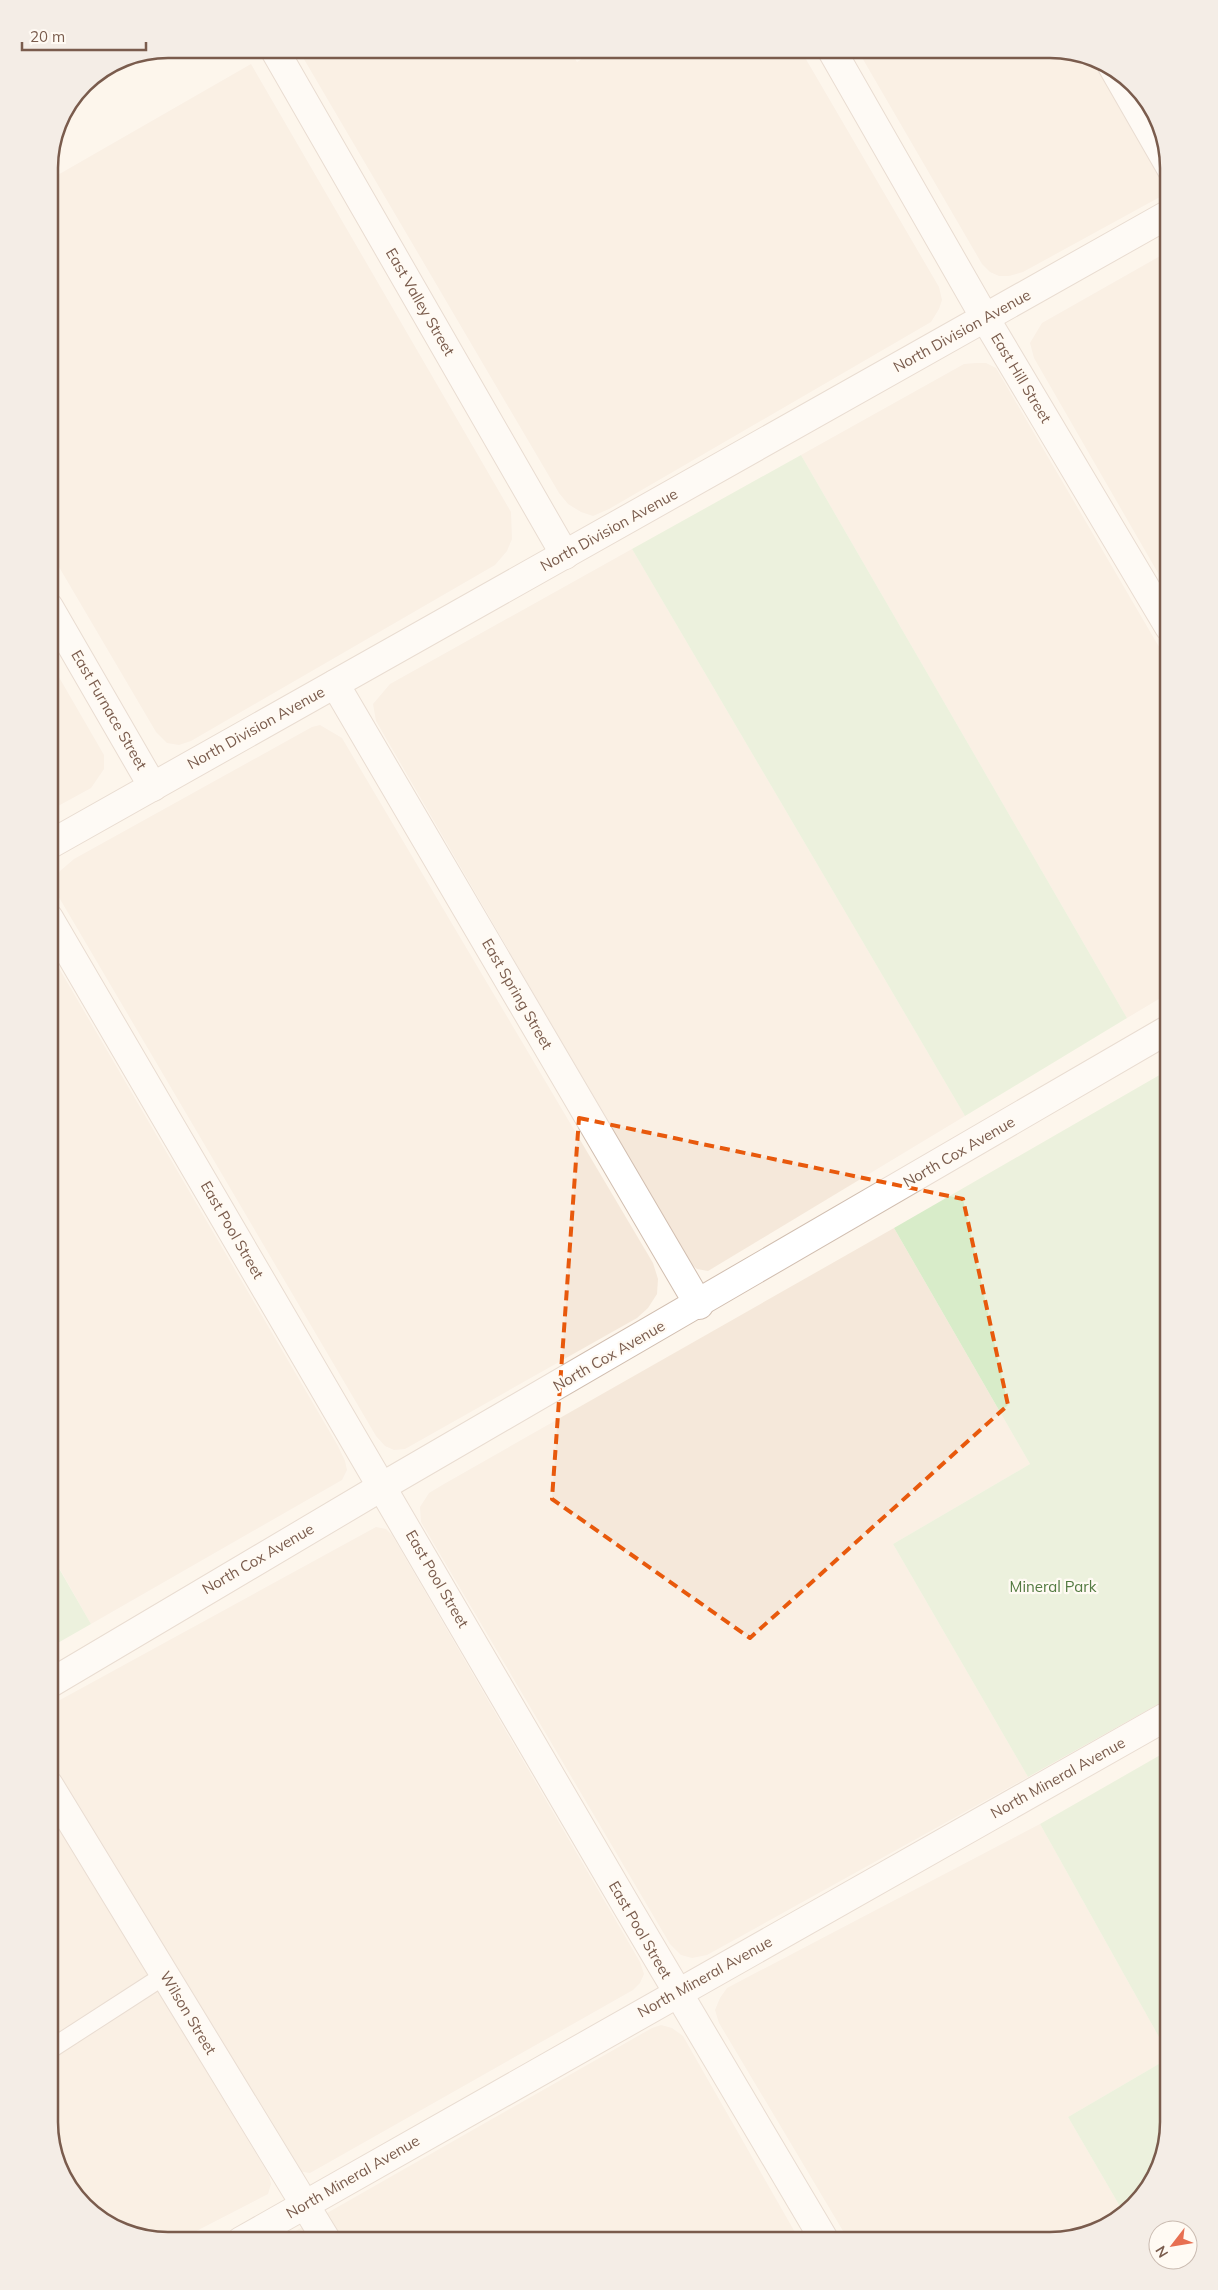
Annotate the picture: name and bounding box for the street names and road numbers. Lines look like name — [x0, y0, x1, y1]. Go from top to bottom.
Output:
street label: East Valley Street — [382, 244, 459, 359]
street label: North Division Avenue — [890, 285, 1034, 376]
street label: East Hill Street — [987, 329, 1056, 426]
street label: North Division Avenue — [537, 484, 681, 575]
street label: East Furnace Street — [67, 646, 151, 773]
street label: North Division Avenue — [184, 682, 328, 773]
street label: East Spring Street — [478, 935, 557, 1053]
street label: North Cox Avenue — [899, 1112, 1018, 1191]
street label: East Pool Street — [197, 1177, 268, 1282]
street label: North Cox Avenue — [549, 1316, 668, 1395]
street label: North Cox Avenue — [198, 1519, 317, 1598]
street label: East Pool Street — [402, 1526, 473, 1631]
street label: North Mineral Avenue — [987, 1733, 1128, 1822]
street label: East Pool Street — [605, 1877, 676, 1982]
street label: North Mineral Avenue — [634, 1932, 775, 2021]
street label: Wilson Street — [156, 1968, 221, 2058]
street label: North Mineral Avenue — [283, 2131, 423, 2223]

